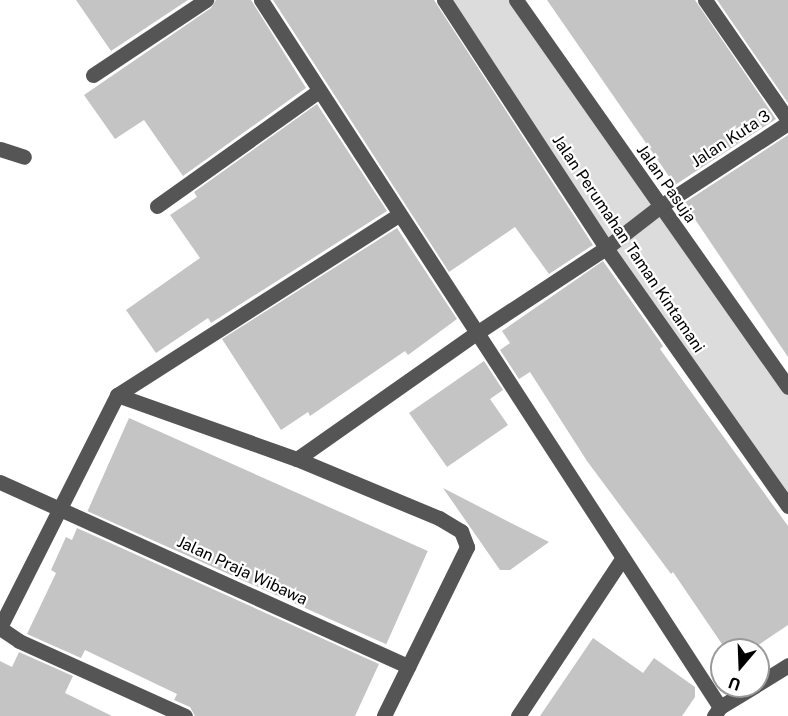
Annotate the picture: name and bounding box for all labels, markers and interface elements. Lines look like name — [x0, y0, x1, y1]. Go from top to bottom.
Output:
street label: Jalan Kuta 3 — [688, 106, 774, 172]
street label: Jalan Perumahan Taman Kintamani — [548, 132, 708, 356]
street label: Jalan Pasuja — [632, 141, 700, 227]
street label: Jalan Praja Wibawa — [173, 532, 311, 610]
north arrow — [710, 638, 770, 698]
text: U — [726, 673, 743, 694]

